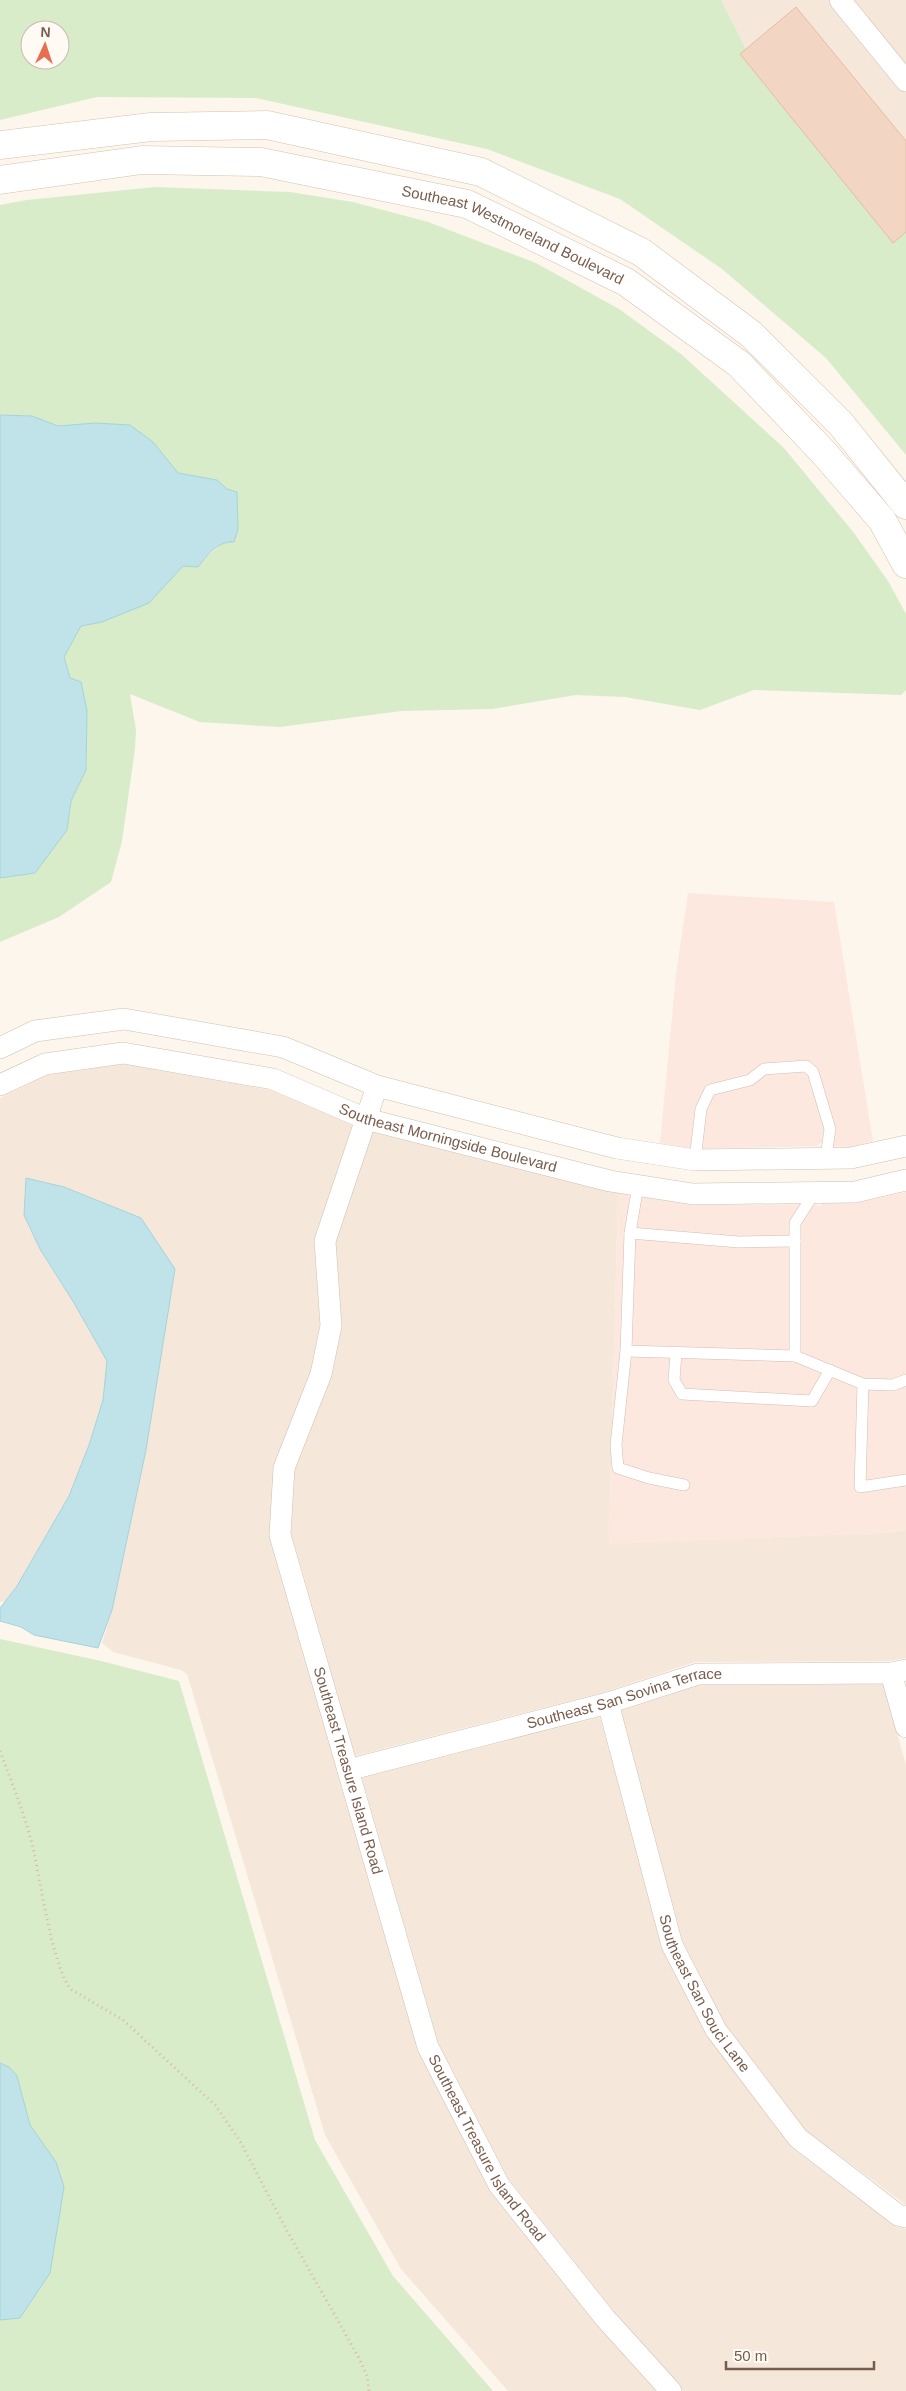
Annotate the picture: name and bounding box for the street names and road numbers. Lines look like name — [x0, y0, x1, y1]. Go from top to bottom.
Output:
street label: Southeast Westmoreland Boulevard — [400, 182, 627, 288]
street label: Southeast Morningside Boulevard — [337, 1099, 559, 1175]
street label: Southeast Treasure Island Road — [311, 1665, 387, 1876]
street label: Southeast San Sovina Terrace — [525, 1665, 722, 1732]
street label: Southeast San Souci Lane — [656, 1913, 754, 2075]
street label: Southeast Treasure Island Road — [425, 2051, 549, 2244]

